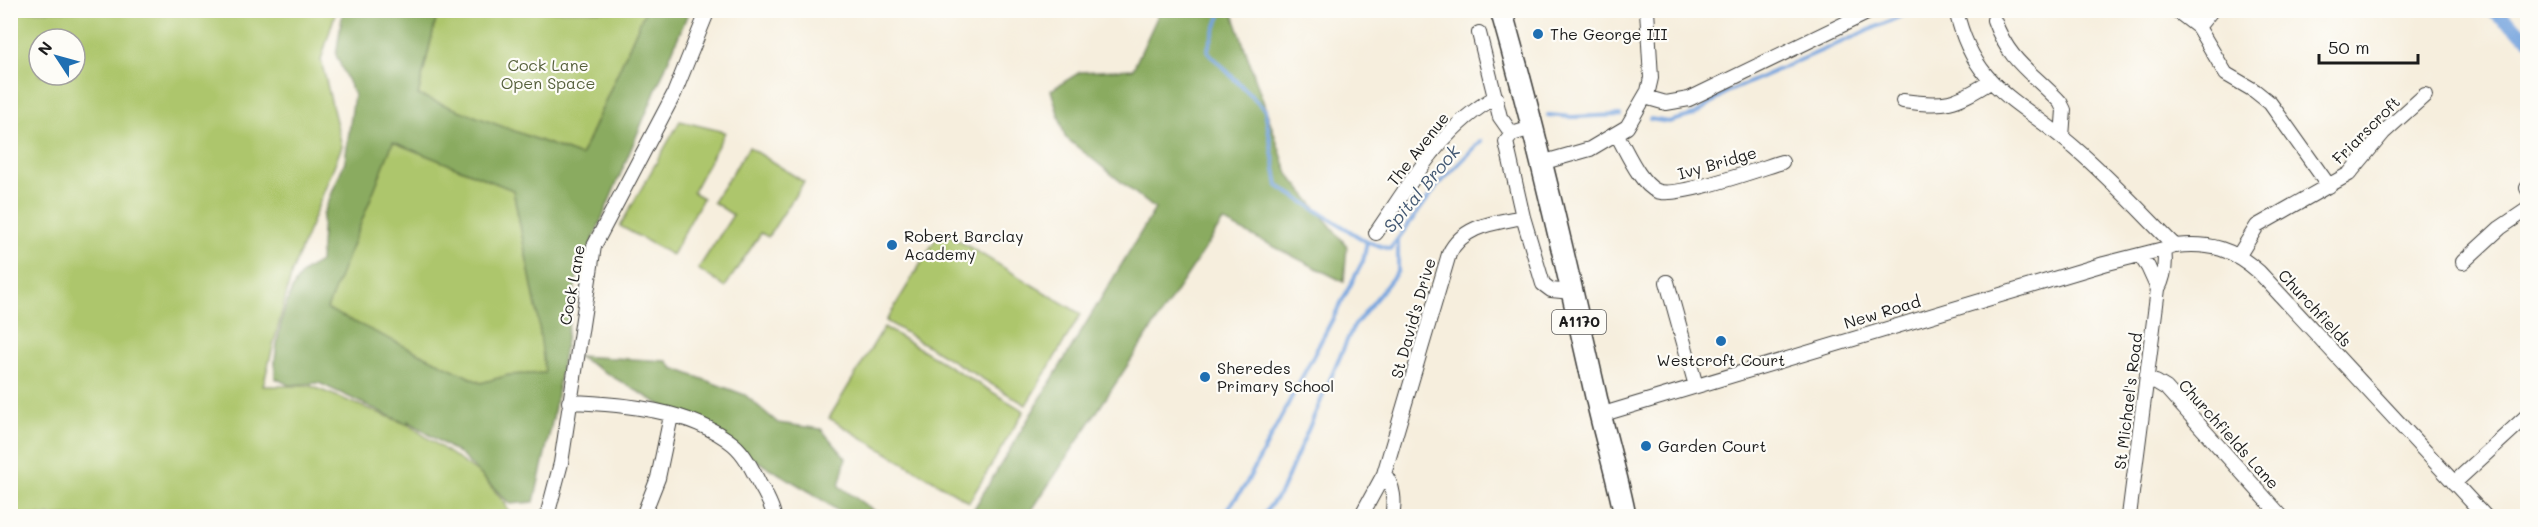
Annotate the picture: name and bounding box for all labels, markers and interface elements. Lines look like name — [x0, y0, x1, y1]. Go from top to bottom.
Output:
place label: The George III — [1550, 23, 1668, 44]
north arrow — [27, 27, 87, 87]
marker: The George III — [1531, 27, 1545, 41]
scale bar — [2319, 27, 2418, 65]
text: 50 m — [2328, 35, 2370, 59]
text: N — [32, 37, 57, 59]
park label: Cock Lane Open Space — [501, 54, 595, 93]
street label: Friarscroft — [2327, 91, 2404, 168]
street label: The Avenue — [1382, 107, 1453, 190]
water label: Spital Brook — [1378, 139, 1465, 237]
street label: Ivy Bridge — [1675, 141, 1759, 184]
place label: Robert Barclay Academy — [904, 225, 1024, 264]
marker: Robert Barclay Academy — [885, 238, 899, 252]
street label: Cock Lane — [554, 243, 589, 327]
street label: St David's Drive — [1385, 255, 1440, 381]
street label: Churchfields — [2274, 264, 2357, 351]
street label: New Road — [1841, 290, 1923, 333]
road number: A1170 — [1552, 310, 1606, 334]
street label: St Michael's Road — [2109, 331, 2146, 470]
marker: Westcroft Court — [1714, 334, 1728, 348]
place label: Westcroft Court — [1657, 349, 1785, 370]
place label: Sheredes Primary School — [1217, 357, 1334, 396]
marker: Sheredes Primary School — [1198, 370, 1212, 384]
street label: Churchfields Lane — [2174, 374, 2284, 493]
place label: Garden Court — [1658, 435, 1767, 456]
marker: Garden Court — [1639, 439, 1653, 453]

